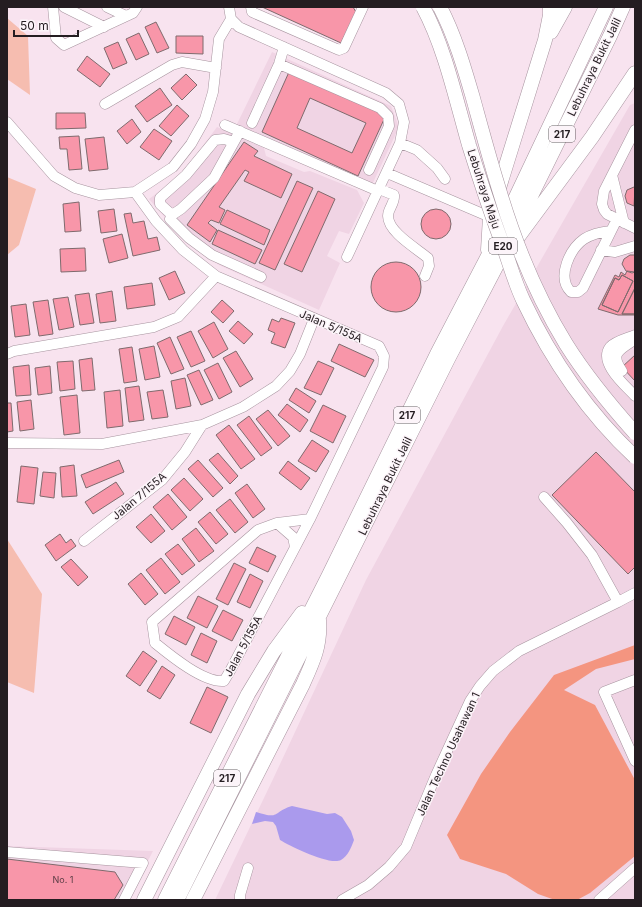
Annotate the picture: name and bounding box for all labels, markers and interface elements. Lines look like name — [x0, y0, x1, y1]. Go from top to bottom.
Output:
scale bar — [14, 12, 78, 38]
street label: Lebuhraya Bukit Jalil — [564, 16, 624, 118]
text: 50 m — [20, 18, 49, 33]
road number: 217 — [549, 126, 575, 142]
street label: Lebuhraya Maju — [464, 147, 504, 231]
road number: E20 — [489, 238, 517, 254]
street label: Jalan 5/155A — [297, 306, 365, 346]
road number: 217 — [394, 407, 420, 423]
street label: Lebuhraya Bukit Jalil — [355, 435, 415, 537]
street label: Jalan 7/155A — [109, 469, 169, 523]
street label: Jalan 5/155A — [221, 613, 265, 679]
street label: Jalan Techno Usahawan 1 — [413, 690, 483, 818]
road number: 217 — [214, 770, 240, 786]
house number: No. 1 — [53, 874, 73, 885]

